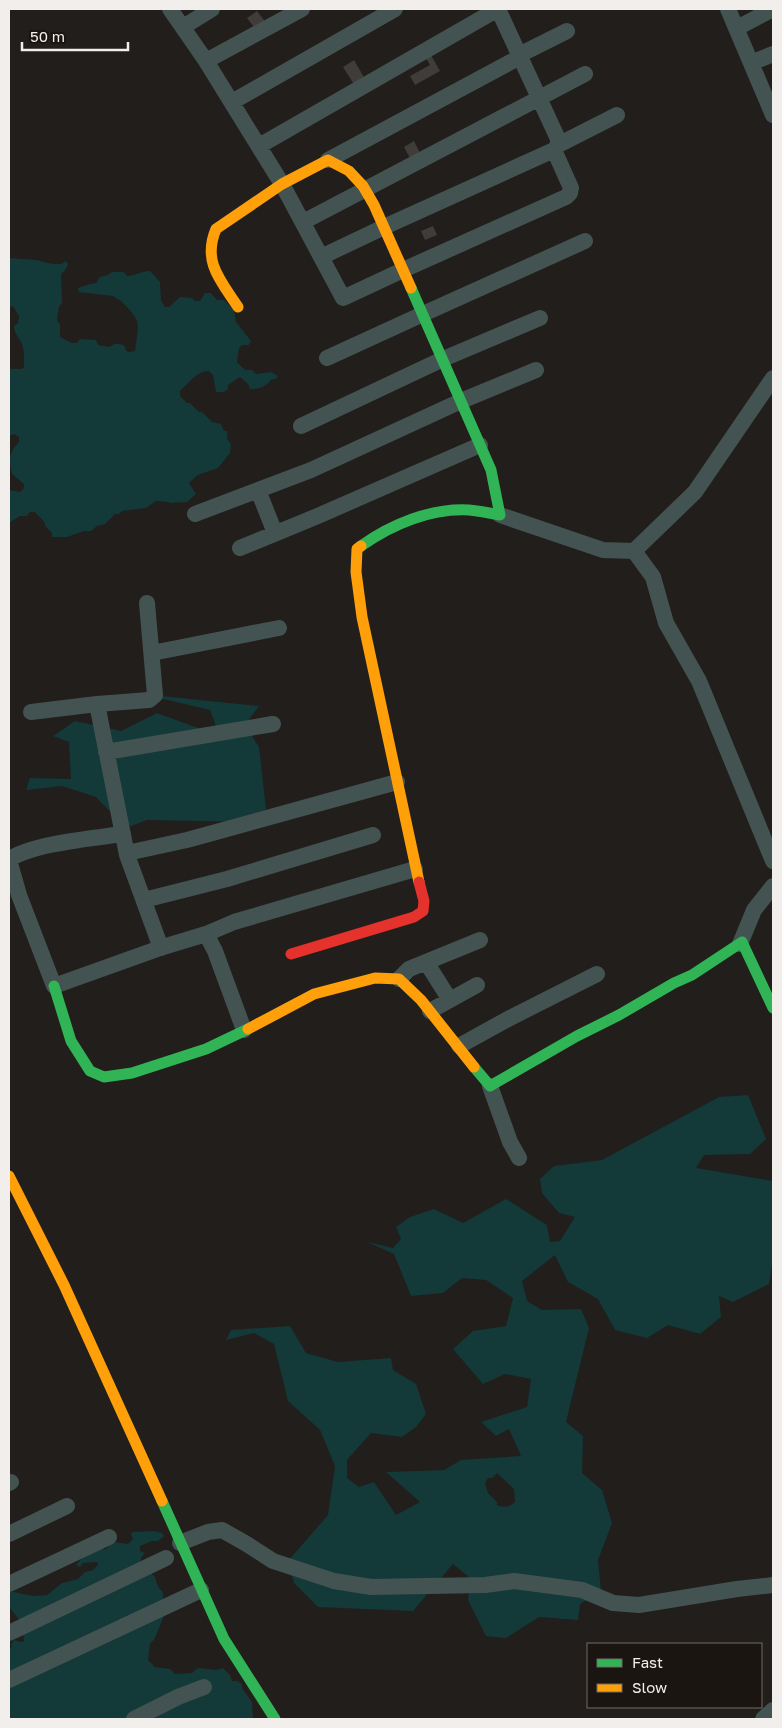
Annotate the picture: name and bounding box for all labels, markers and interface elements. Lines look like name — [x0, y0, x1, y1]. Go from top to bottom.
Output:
scale bar — [22, 20, 129, 52]
text: 50 m — [30, 27, 65, 45]
legend — [587, 1643, 762, 1708]
text: Fast — [632, 1653, 663, 1671]
text: Slow — [632, 1678, 667, 1696]

